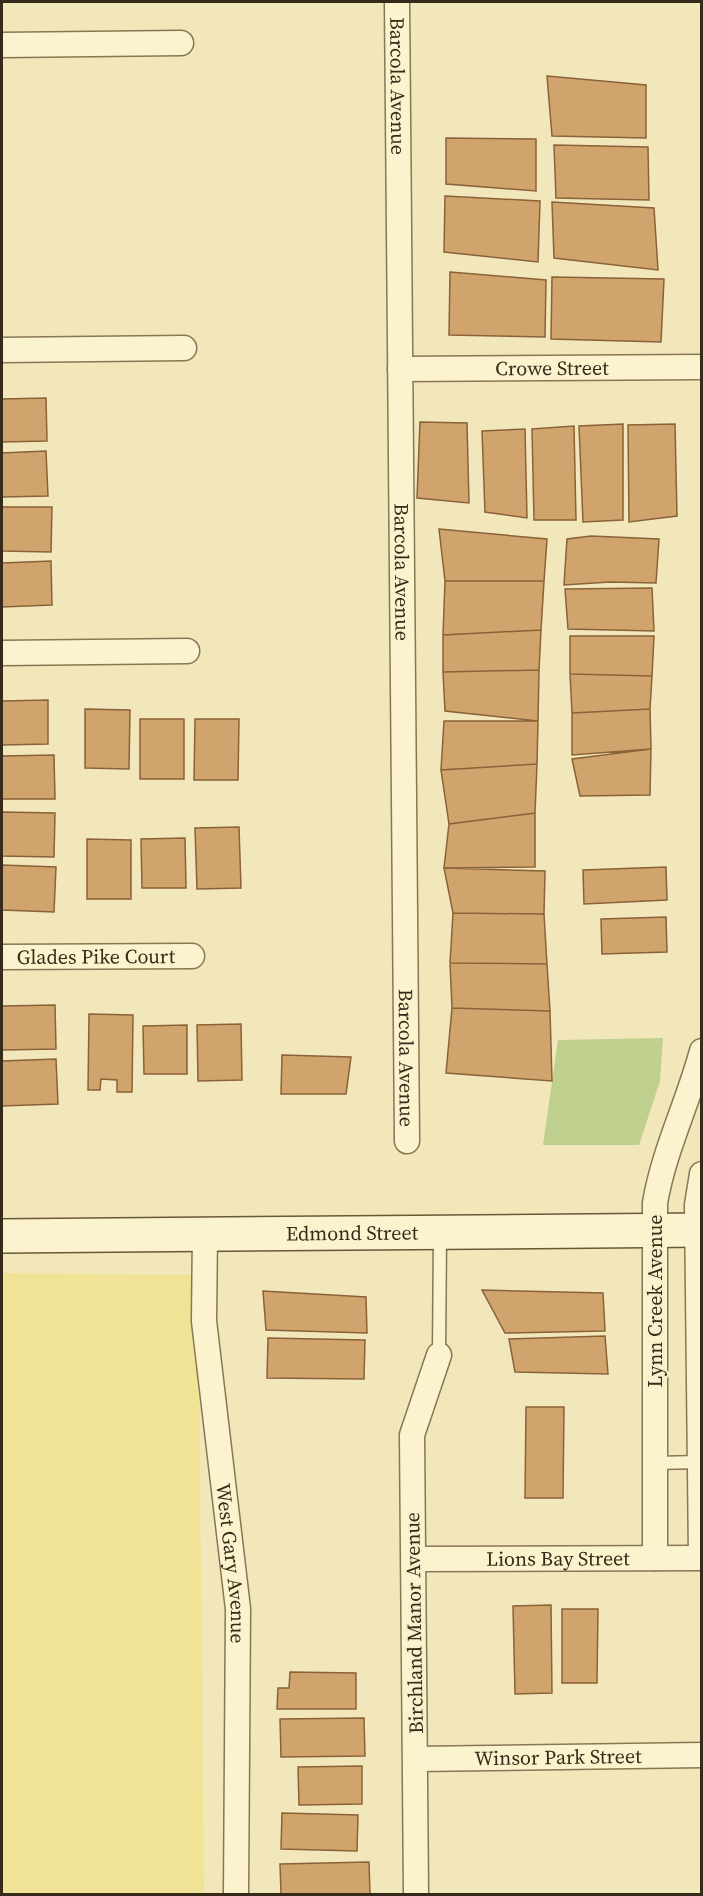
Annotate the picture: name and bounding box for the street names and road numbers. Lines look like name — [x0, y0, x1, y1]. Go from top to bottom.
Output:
street label: Barcola Avenue — [383, 17, 412, 155]
street label: Crowe Street — [495, 354, 609, 382]
street label: Barcola Avenue — [387, 503, 417, 641]
street label: Glades Pike Court — [17, 942, 176, 971]
street label: Barcola Avenue — [392, 989, 421, 1127]
street label: Lynn Creek Avenue — [641, 1215, 669, 1387]
street label: Edmond Street — [286, 1218, 419, 1248]
street label: West Gary Avenue — [209, 1482, 252, 1644]
street label: Birchland Manor Avenue — [398, 1512, 430, 1734]
street label: Lions Bay Street — [486, 1544, 630, 1573]
street label: Winsor Park Street — [474, 1742, 642, 1772]

